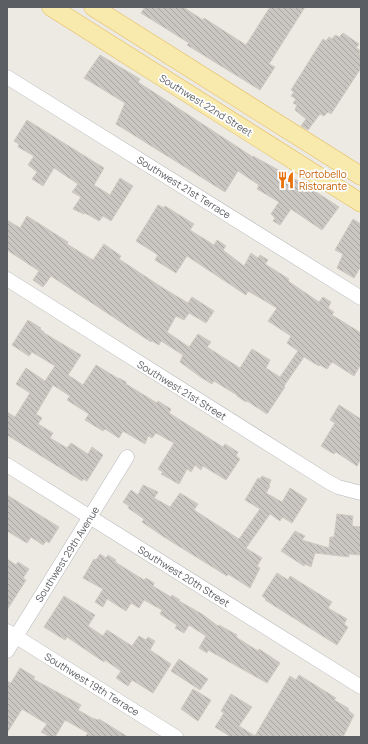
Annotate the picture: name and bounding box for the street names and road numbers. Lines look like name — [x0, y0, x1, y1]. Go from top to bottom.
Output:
street label: Southwest 22nd Street — [157, 71, 255, 139]
street label: Southwest 21st Terrace — [134, 152, 234, 222]
street label: Southwest 21st Street — [135, 357, 229, 423]
street label: Southwest 29th Avenue — [32, 503, 102, 605]
street label: Southwest 20th Street — [135, 542, 233, 610]
street label: Southwest 19th Terrace — [42, 649, 142, 719]

